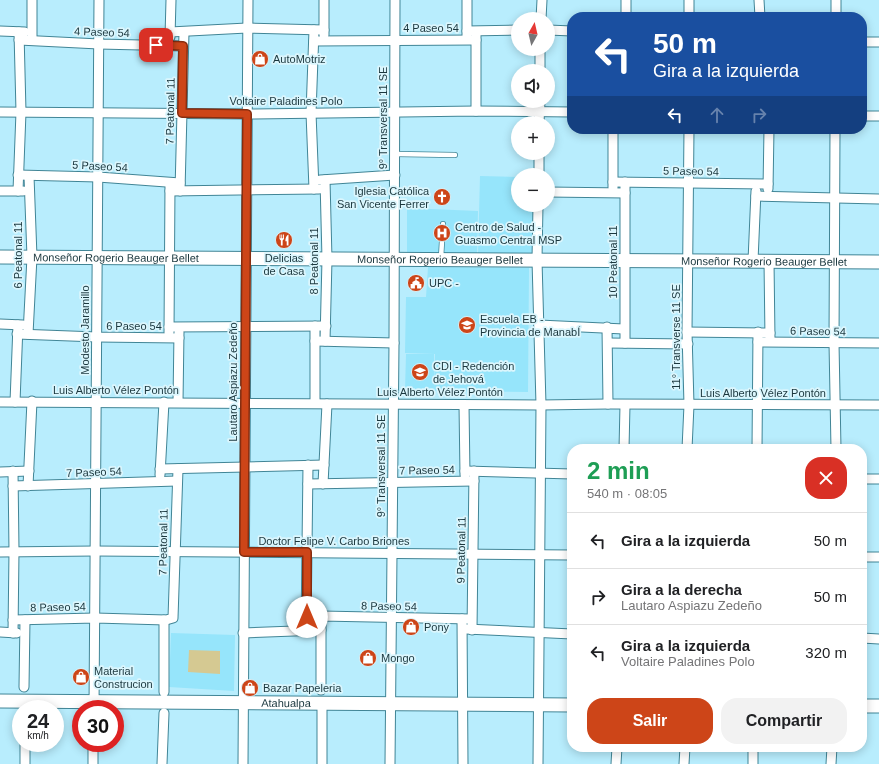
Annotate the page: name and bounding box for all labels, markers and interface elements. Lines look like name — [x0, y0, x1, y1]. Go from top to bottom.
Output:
north arrow — [511, 12, 555, 56]
map controls — [511, 12, 555, 212]
street label: 4 Paseo 54 — [403, 22, 459, 34]
street label: 4 Paseo 54 — [74, 25, 130, 39]
pin — [139, 28, 173, 62]
icon: left — [587, 28, 639, 80]
text: 50 m — [653, 28, 717, 59]
icon: arrive — [145, 34, 167, 56]
shop icon: AutoMotriz — [250, 49, 270, 69]
place label: AutoMotriz — [273, 53, 326, 65]
text: Gira a la izquierda — [653, 61, 799, 81]
button: sound — [511, 64, 555, 108]
street label: 9° Transversal 11 SE — [377, 67, 389, 169]
street label: 7 Peatonal 11 — [163, 77, 177, 145]
street label: Voltaire Paladines Polo — [229, 95, 343, 107]
icon: left — [664, 104, 686, 126]
icon: ahead — [706, 104, 728, 126]
icon: right — [748, 104, 770, 126]
button: + — [511, 116, 555, 160]
street label: 5 Paseo 54 — [72, 159, 128, 173]
street label: 5 Paseo 54 — [663, 165, 719, 177]
button: − — [511, 168, 555, 212]
place label: Iglesia Católica San Vicente Ferrer — [337, 185, 430, 210]
church icon: Iglesia Católica San Vicente Ferrer — [432, 187, 452, 207]
street label: 6 Peatonal 11 — [12, 221, 24, 289]
place label: Centro de Salud - Guasmo Central MSP — [455, 221, 562, 246]
hospital icon: Centro de Salud - Guasmo Central MSP — [432, 223, 452, 243]
street label: 10 Peatonal 11 — [607, 225, 619, 299]
street label: 8 Peatonal 11 — [308, 227, 320, 295]
restaurant icon: Delicias de Casa — [274, 230, 294, 250]
street label: Monseñor Rogerio Beauger Bellet — [33, 251, 199, 264]
place label: Delicias de Casa — [264, 252, 305, 277]
street label: Monseñor Rogerio Beauger Bellet — [357, 253, 523, 266]
street label: Monseñor Rogerio Beauger Bellet — [681, 255, 847, 268]
public building icon: UPC - — [406, 273, 426, 293]
place label: UPC - — [429, 277, 459, 289]
street label: 11° Transverse 11 SE — [670, 284, 682, 390]
street label: Modesto Jaramillo — [79, 285, 91, 375]
place label: Escuela EB - Provincia de ManabÍ — [480, 313, 581, 338]
school or university icon: Escuela EB - Provincia de ManabÍ — [457, 315, 477, 335]
street label: 6 Paseo 54 — [106, 320, 162, 332]
street label: Lautaro Aspiazu Zedeño — [227, 322, 239, 442]
street label: 6 Paseo 54 — [790, 325, 846, 337]
place label: CDI - Redención de Jehová — [433, 360, 514, 385]
school or university icon: CDI - Redención de Jehová — [410, 362, 430, 382]
street label: Luis Alberto Vélez Pontón — [53, 384, 179, 396]
street label: Luis Alberto Vélez Pontón — [377, 386, 503, 398]
street label: Luis Alberto Vélez Pontón — [700, 387, 826, 399]
street label: 9° Transversal 11 SE — [375, 415, 387, 517]
text: 2 min — [587, 457, 650, 484]
button: close — [805, 457, 847, 499]
street label: 7 Paseo 54 — [399, 464, 455, 476]
street label: 7 Paseo 54 — [66, 465, 122, 479]
text: 540 m · 08:05 — [587, 486, 667, 501]
street label: 7 Peatonal 11 — [156, 508, 170, 576]
street label: 9 Peatonal 11 — [454, 516, 468, 584]
icon: left — [587, 530, 609, 552]
text: Gira a la izquierda — [621, 532, 750, 549]
text: 50 m — [814, 532, 847, 549]
street label: Doctor Felipe V. Carbo Briones — [258, 535, 410, 547]
text: Gira a la derecha — [621, 581, 742, 598]
icon: right — [587, 586, 609, 608]
text: 50 m — [814, 588, 847, 605]
position arrow — [286, 596, 328, 638]
text: Lautaro Aspiazu Zedeño — [621, 598, 762, 613]
street label: 8 Paseo 54 — [361, 600, 417, 612]
street label: 8 Paseo 54 — [30, 601, 86, 613]
shop icon: Pony — [401, 617, 421, 637]
place label: Pony — [424, 621, 450, 633]
text: Gira a la izquierda — [621, 637, 750, 654]
icon: left — [587, 642, 609, 664]
text: 320 m — [805, 644, 847, 661]
shop icon: Mongo — [358, 648, 378, 668]
place label: Mongo — [381, 652, 415, 664]
text: Voltaire Paladines Polo — [621, 654, 755, 669]
place label: Material Construcion — [94, 665, 153, 690]
shop icon: Material Construcion — [71, 667, 91, 687]
shop icon: Bazar Papeleria — [240, 678, 260, 698]
place label: Bazar Papeleria — [263, 682, 342, 694]
street label: Atahualpa — [261, 697, 312, 709]
button: Salir — [587, 698, 713, 744]
button: Compartir — [721, 698, 847, 744]
speed limit sign: 30 — [72, 700, 124, 752]
text: 24 — [27, 710, 49, 732]
text: km/h — [27, 730, 49, 741]

